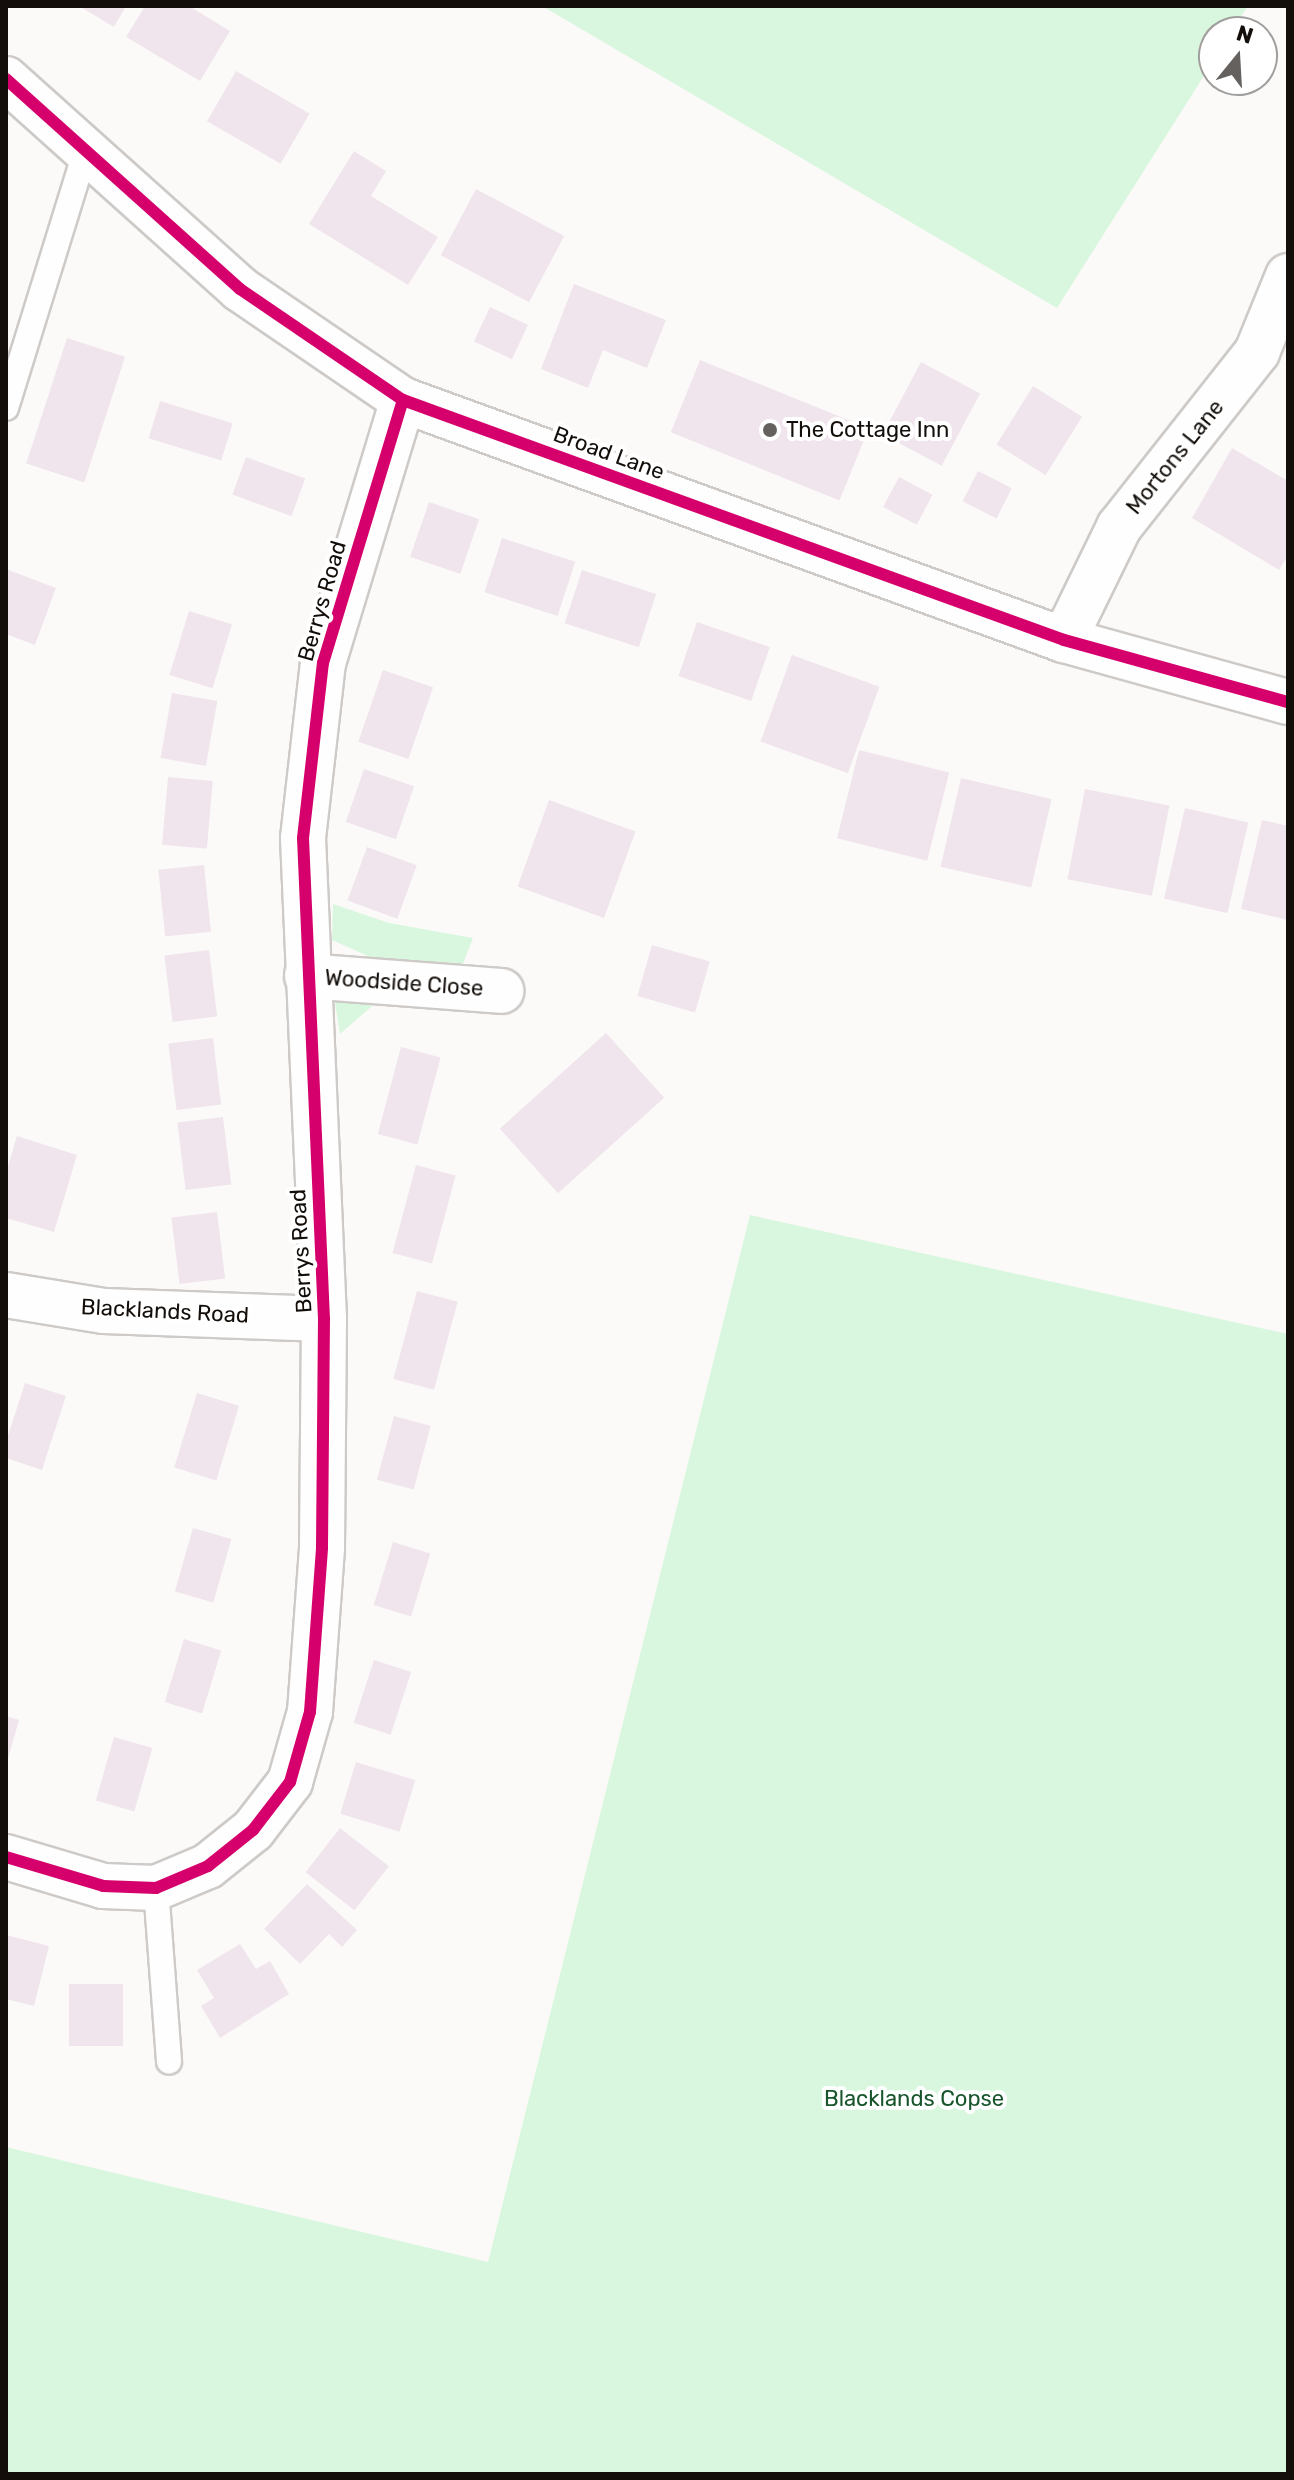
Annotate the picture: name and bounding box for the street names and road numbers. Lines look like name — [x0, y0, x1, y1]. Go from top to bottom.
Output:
street label: Mortons Lane — [1121, 394, 1229, 520]
street label: Broad Lane — [550, 421, 668, 485]
street label: Berrys Road — [292, 538, 352, 664]
street label: Woodside Close — [324, 964, 484, 1002]
street label: Berrys Road — [285, 1188, 317, 1314]
street label: Blacklands Road — [80, 1293, 250, 1329]

